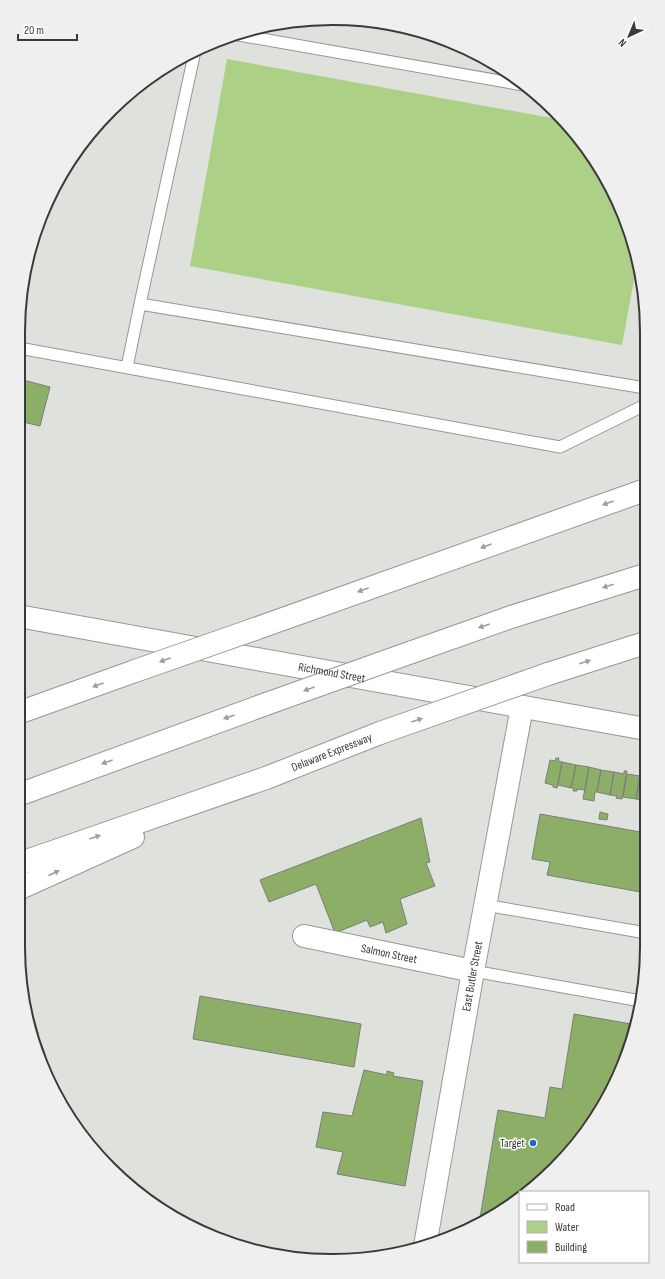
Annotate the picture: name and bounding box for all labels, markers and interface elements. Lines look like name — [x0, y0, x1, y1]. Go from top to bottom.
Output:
scale bar — [18, 16, 77, 42]
north arrow — [609, 16, 649, 56]
text: 20 m — [24, 23, 44, 38]
text: N — [616, 36, 629, 50]
one-way arrow — [602, 500, 614, 506]
one-way arrow — [479, 544, 491, 550]
one-way arrow — [601, 583, 613, 589]
one-way arrow — [357, 587, 369, 593]
one-way arrow — [478, 624, 490, 630]
one-way arrow — [159, 658, 171, 664]
one-way arrow — [579, 659, 591, 665]
street label: Richmond Street — [297, 660, 367, 686]
one-way arrow — [92, 682, 104, 688]
one-way arrow — [303, 686, 315, 692]
one-way arrow — [223, 714, 235, 720]
one-way arrow — [412, 717, 424, 723]
street label: Delaware Expressway — [289, 730, 375, 775]
one-way arrow — [101, 759, 113, 765]
one-way arrow — [89, 834, 101, 840]
one-way arrow — [48, 870, 59, 876]
street label: East Butler Street — [459, 939, 486, 1013]
street label: Salmon Street — [360, 941, 419, 967]
place label: Target — [500, 1136, 525, 1151]
marker: Target — [528, 1138, 538, 1148]
legend — [519, 1191, 649, 1263]
text: Road — [555, 1200, 575, 1215]
text: Water — [555, 1220, 579, 1235]
text: Building — [555, 1240, 587, 1255]

